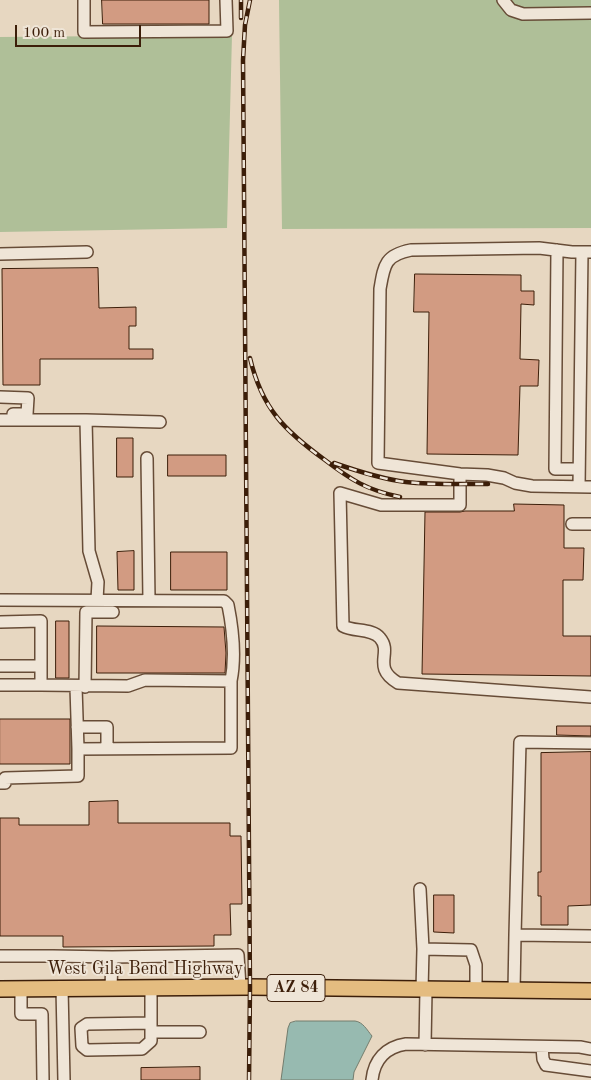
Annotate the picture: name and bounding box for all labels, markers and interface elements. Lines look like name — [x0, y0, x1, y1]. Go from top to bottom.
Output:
scale bar — [18, 15, 144, 47]
text: 100 m — [23, 26, 65, 41]
street label: West Gila Bend Highway — [47, 958, 243, 980]
road number: AZ 84 — [267, 974, 325, 1001]

